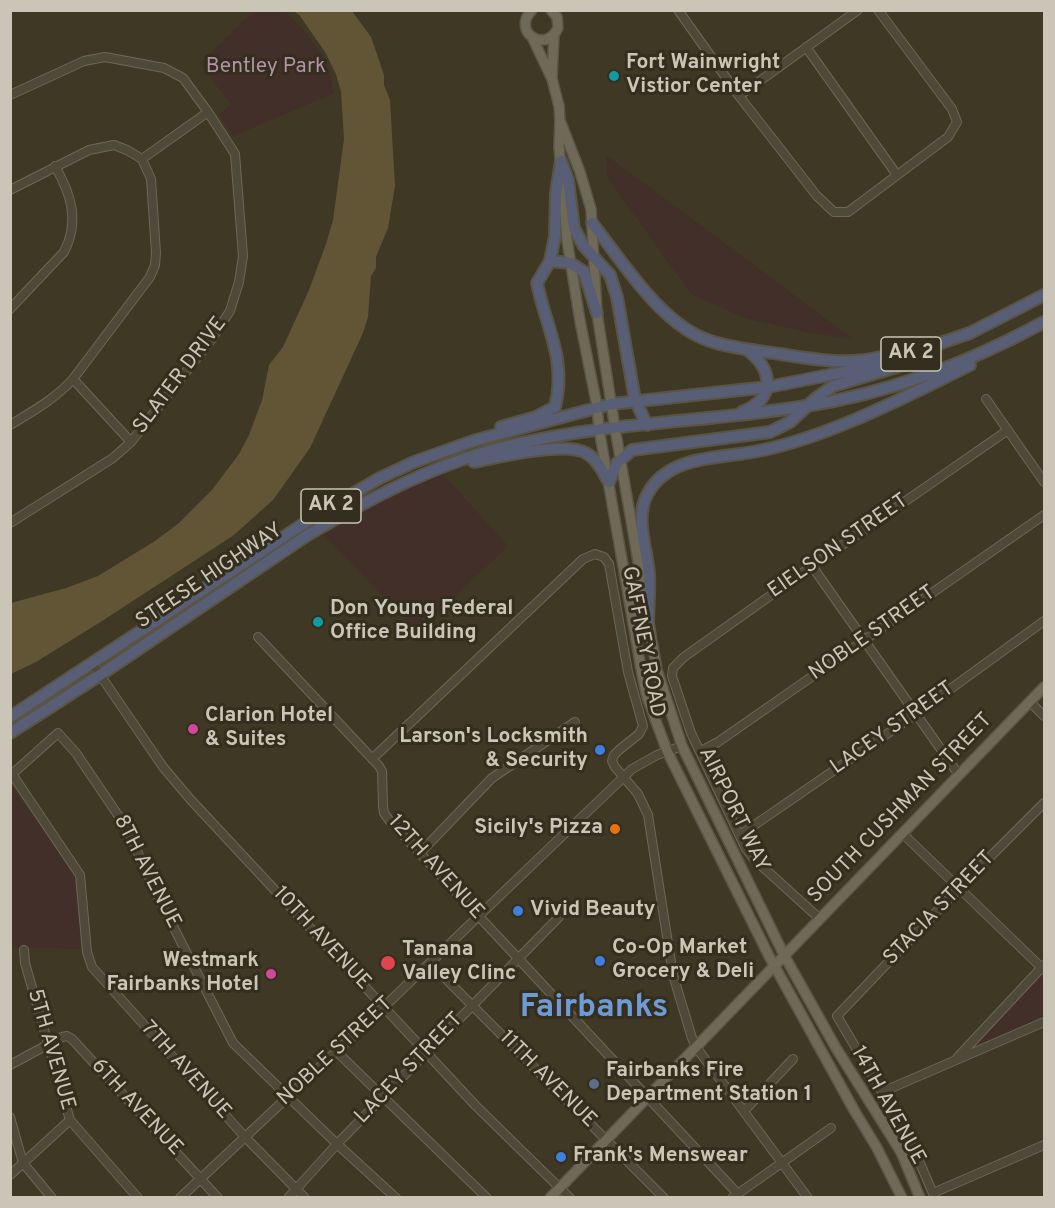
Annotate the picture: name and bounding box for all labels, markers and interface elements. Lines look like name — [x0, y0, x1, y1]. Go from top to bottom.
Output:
place label: Fort Wainwright Vistior Center — [626, 51, 780, 101]
park label: Bentley Park — [206, 55, 326, 81]
marker: Fort Wainwright Vistior Center — [607, 69, 621, 83]
street label: SLATER DRIVE — [129, 313, 233, 439]
road number: AK 2 — [881, 337, 941, 371]
road number: AK 2 — [301, 489, 361, 523]
street label: EIELSON STREET — [764, 489, 914, 605]
street label: STEESE HIGHWAY — [132, 519, 288, 635]
street label: GAFFNEY ROAD — [615, 564, 669, 720]
street label: NOBLE STREET — [805, 581, 941, 687]
place label: Don Young Federal Office Building — [330, 597, 513, 647]
marker: Don Young Federal Office Building — [311, 615, 325, 629]
street label: LACEY STREET — [826, 677, 960, 781]
place label: Clarion Hotel & Suites — [205, 704, 333, 754]
street label: SOUTH CUSHMAN STREET — [803, 709, 999, 909]
marker: Clarion Hotel & Suites — [186, 722, 200, 736]
place label: Larson's Locksmith & Security — [399, 725, 588, 775]
marker: Larson's Locksmith & Security — [593, 743, 607, 757]
street label: AIRPORT WAY — [692, 744, 774, 876]
street label: 12TH AVENUE — [381, 810, 489, 926]
street label: 8TH AVENUE — [107, 811, 185, 933]
place label: Sicily's Pizza — [474, 816, 603, 842]
marker: Sicily's Pizza — [608, 822, 622, 836]
street label: STACIA STREET — [879, 847, 1001, 971]
street label: 10TH AVENUE — [267, 882, 375, 996]
place label: Vivid Beauty — [530, 898, 655, 924]
marker: Vivid Beauty — [511, 904, 525, 918]
place label: Co-Op Market Grocery & Deli — [612, 936, 754, 986]
place label: Tanana Valley Clinc — [402, 938, 516, 988]
place label: Westmark Fairbanks Hotel — [106, 949, 259, 999]
marker: Tanana Valley Clinc — [379, 954, 397, 972]
marker: Co-Op Market Grocery & Deli — [593, 954, 607, 968]
marker: Westmark Fairbanks Hotel — [264, 967, 278, 981]
street label: 5TH AVENUE — [21, 987, 79, 1113]
district label: Fairbanks — [520, 989, 668, 1029]
street label: NOBLE STREET — [273, 992, 399, 1112]
street label: LACEY STREET — [351, 1008, 469, 1130]
street label: 7TH AVENUE — [134, 1017, 236, 1125]
street label: 11TH AVENUE — [493, 1026, 601, 1134]
street label: 14TH AVENUE — [844, 1042, 930, 1170]
street label: 6TH AVENUE — [85, 1054, 187, 1162]
place label: Fairbanks Fire Department Station 1 — [606, 1059, 812, 1109]
marker: Fairbanks Fire Department Station 1 — [587, 1077, 601, 1091]
place label: Frank's Menswear — [573, 1144, 748, 1170]
marker: Frank's Menswear — [554, 1150, 568, 1164]

